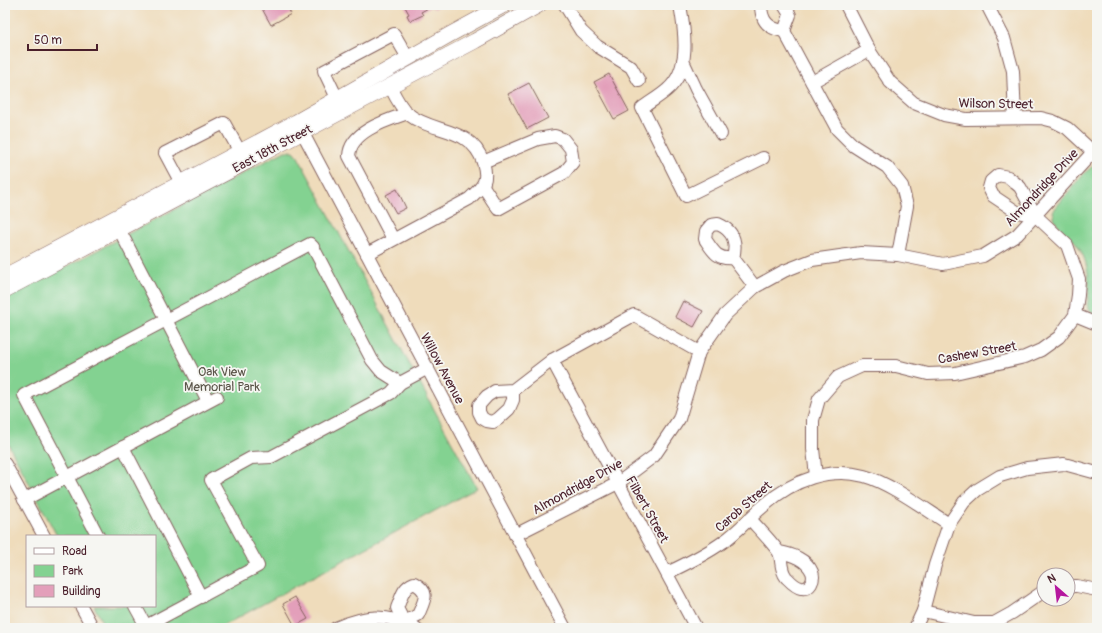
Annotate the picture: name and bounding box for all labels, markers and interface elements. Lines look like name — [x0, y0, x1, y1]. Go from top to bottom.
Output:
scale bar — [28, 26, 97, 52]
text: 50 m — [34, 33, 62, 48]
street label: Wilson Street — [959, 95, 1034, 113]
street label: East 18th Street — [230, 121, 316, 177]
street label: Almondridge Drive — [1002, 145, 1082, 230]
street label: Willow Avenue — [417, 330, 468, 407]
street label: Cashew Street — [937, 338, 1018, 368]
park label: Oak View Memorial Park — [184, 364, 260, 395]
street label: Almondridge Drive — [530, 455, 626, 518]
street label: Filbert Street — [622, 473, 672, 546]
street label: Carob Street — [712, 477, 776, 536]
legend — [26, 535, 156, 607]
text: Road — [62, 544, 87, 559]
text: Park — [62, 564, 83, 579]
north arrow — [1036, 567, 1076, 607]
text: N — [1045, 571, 1058, 586]
text: Building — [62, 584, 101, 599]

